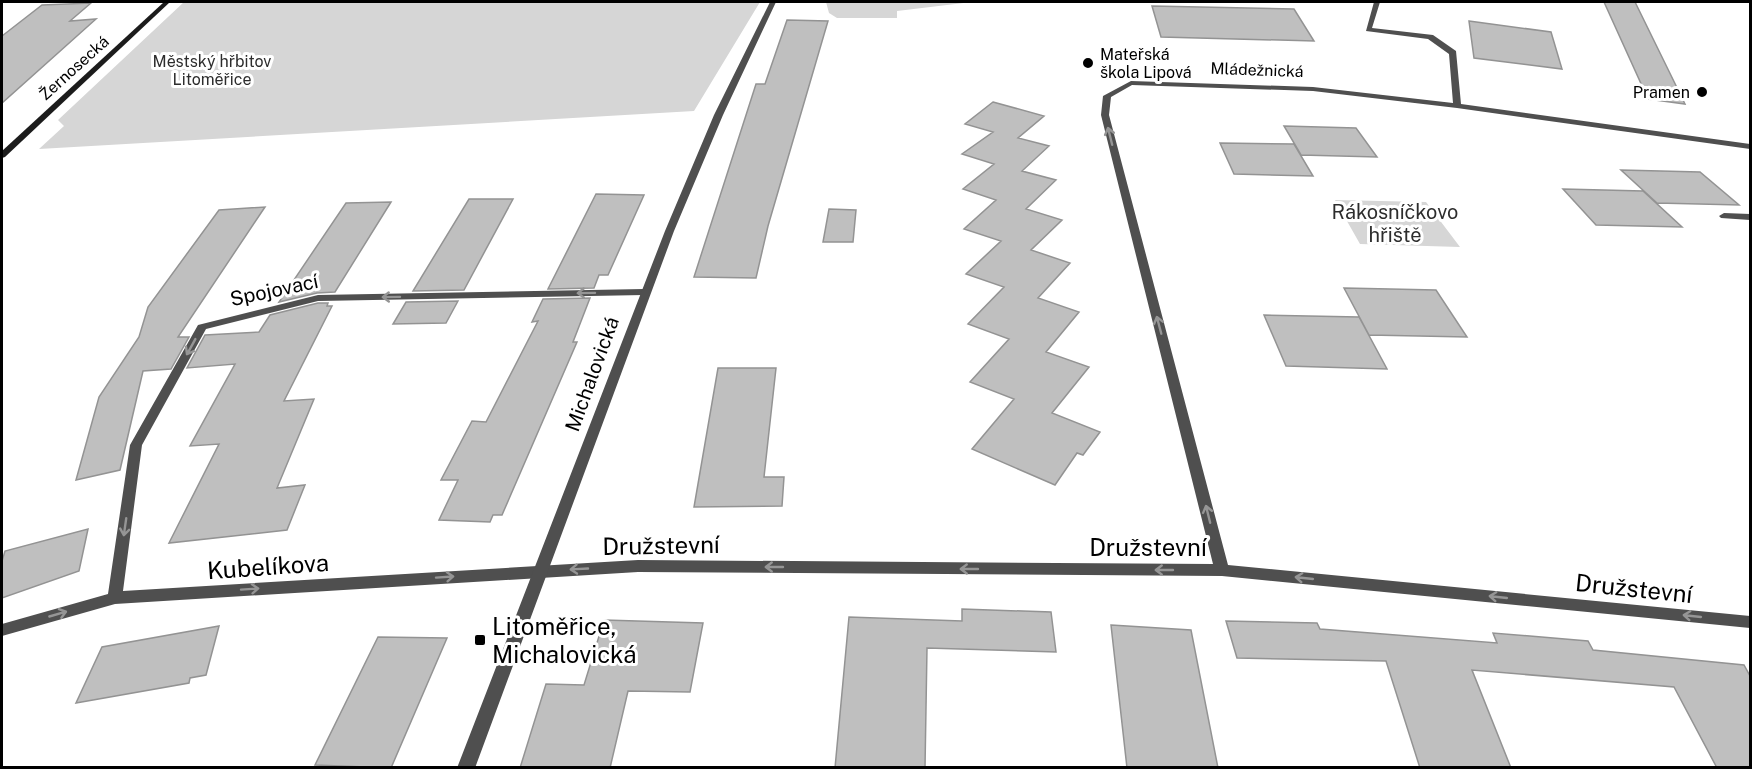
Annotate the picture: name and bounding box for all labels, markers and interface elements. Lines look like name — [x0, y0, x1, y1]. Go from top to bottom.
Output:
street label: Žernosecká — [35, 31, 113, 104]
place label: Mateřská škola Lipová — [1100, 45, 1192, 82]
park label: Městský hřbitov Litoměřice — [153, 52, 271, 89]
marker: Mateřská škola Lipová — [1081, 56, 1095, 70]
street label: Mládežnická — [1210, 59, 1304, 81]
place label: Pramen — [1633, 83, 1690, 102]
marker: Pramen — [1695, 85, 1709, 99]
one-way arrow — [1104, 127, 1116, 146]
park label: Rákosníčkovo hřiště — [1332, 200, 1458, 247]
street label: Spojovací — [228, 269, 321, 311]
one-way arrow — [576, 287, 596, 299]
one-way arrow — [382, 291, 402, 303]
street label: Michalovická — [560, 313, 624, 435]
one-way arrow — [1153, 316, 1164, 335]
one-way arrow — [184, 338, 196, 355]
one-way arrow — [1201, 505, 1213, 524]
one-way arrow — [119, 517, 130, 537]
street label: Družstevní — [602, 530, 721, 560]
street label: Družstevní — [1089, 533, 1208, 561]
street label: Kubelíkova — [206, 548, 330, 584]
one-way arrow — [764, 561, 784, 573]
one-way arrow — [959, 563, 979, 574]
one-way arrow — [570, 564, 589, 575]
one-way arrow — [1154, 564, 1174, 576]
street label: Družstevní — [1574, 568, 1695, 608]
one-way arrow — [434, 572, 454, 583]
one-way arrow — [1295, 572, 1315, 583]
one-way arrow — [240, 584, 260, 595]
one-way arrow — [1489, 591, 1509, 602]
one-way arrow — [48, 608, 67, 619]
one-way arrow — [1683, 610, 1703, 621]
place label: Litoměřice, Michalovická — [492, 612, 637, 668]
marker: Litoměřice, Michalovická — [473, 633, 487, 647]

